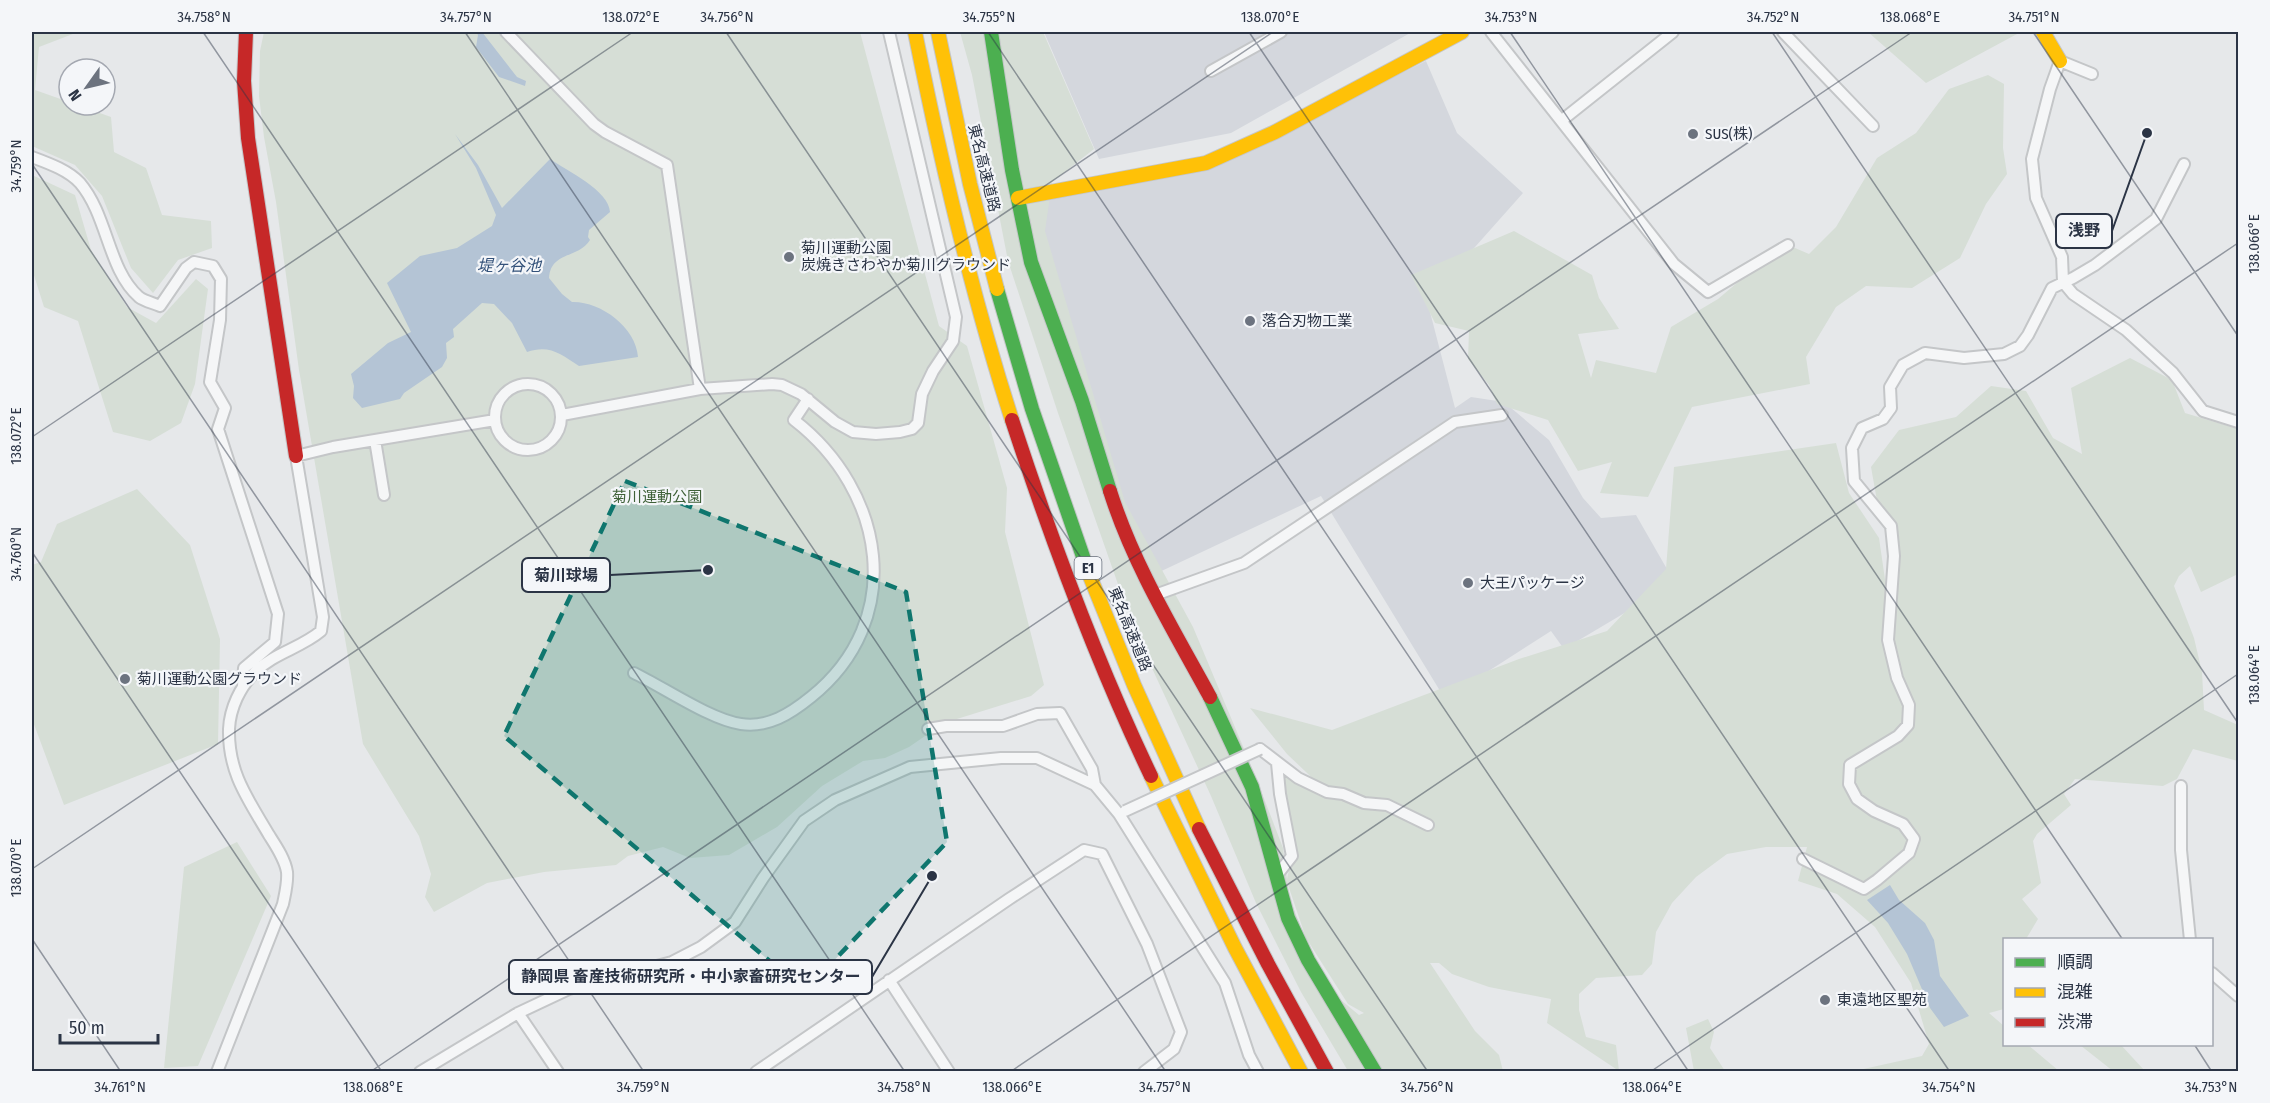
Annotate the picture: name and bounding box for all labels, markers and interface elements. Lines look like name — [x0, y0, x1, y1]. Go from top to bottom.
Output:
text: 34.758°N — [177, 8, 231, 26]
text: 34.757°N — [440, 8, 492, 26]
text: 138.072°E — [602, 8, 660, 26]
text: 34.756°N — [700, 8, 754, 26]
text: 34.755°N — [963, 8, 1015, 26]
text: 138.070°E — [1241, 8, 1299, 26]
text: 34.753°N — [1485, 8, 1537, 26]
text: 34.752°N — [1747, 8, 1799, 26]
text: 138.068°E — [1880, 8, 1940, 26]
text: 34.751°N — [2008, 8, 2060, 26]
north arrow — [57, 57, 117, 117]
text: N — [64, 86, 86, 104]
street label: 東名高速道路 — [964, 122, 1004, 214]
place label: SUS(株) — [1705, 125, 1752, 143]
marker: SUS(株) — [1686, 127, 1700, 141]
text: 34.759°N — [7, 139, 25, 193]
callout: 浅野 — [2056, 214, 2112, 248]
text: 138.066°E — [2245, 214, 2263, 274]
text: 浅野 — [2068, 221, 2100, 240]
place label: 菊川運動公園 炭焼きさわやか菊川グラウンド — [801, 239, 1011, 274]
marker: 菊川運動公園 炭焼きさわやか菊川グラウンド — [782, 250, 796, 264]
water label: 堤ヶ谷池 — [477, 256, 543, 275]
place label: 落合刃物工業 — [1262, 312, 1352, 330]
marker: 落合刃物工業 — [1243, 314, 1257, 328]
text: 138.072°E — [7, 407, 25, 465]
park label: 菊川運動公園 — [612, 488, 702, 506]
text: 34.760°N — [7, 527, 25, 581]
road number: E1 — [1074, 557, 1102, 579]
callout: 菊川球場 — [522, 558, 610, 592]
text: 菊川球場 — [534, 566, 598, 585]
place label: 大王パッケージ — [1480, 574, 1585, 592]
marker: 大王パッケージ — [1461, 576, 1475, 590]
street label: 東名高速道路 — [1105, 584, 1155, 674]
text: 138.064°E — [2245, 645, 2263, 705]
place label: 菊川運動公園グラウンド — [137, 670, 302, 688]
marker: 菊川運動公園グラウンド — [118, 672, 132, 686]
text: 138.070°E — [7, 839, 25, 897]
legend — [2003, 938, 2213, 1046]
text: 順調 — [2057, 951, 2093, 973]
callout: 静岡県 畜産技術研究所・中小家畜研究センター — [509, 960, 872, 994]
text: 静岡県 畜産技術研究所・中小家畜研究センター — [521, 967, 861, 986]
text: 混雑 — [2057, 981, 2093, 1003]
place label: 東遠地区聖苑 — [1837, 991, 1927, 1009]
marker: 東遠地区聖苑 — [1818, 993, 1832, 1007]
scale bar — [60, 1007, 158, 1045]
text: 渋滞 — [2057, 1011, 2093, 1033]
text: 50 m — [69, 1017, 105, 1039]
text: 34.761°N — [94, 1078, 146, 1096]
text: 138.068°E — [343, 1078, 403, 1096]
text: 34.759°N — [616, 1078, 670, 1096]
text: 34.758°N — [877, 1078, 931, 1096]
text: 138.066°E — [982, 1078, 1042, 1096]
text: 34.757°N — [1139, 1078, 1191, 1096]
text: 34.756°N — [1400, 1078, 1454, 1096]
text: 138.064°E — [1622, 1078, 1682, 1096]
text: 34.754°N — [1922, 1078, 1976, 1096]
text: 34.753°N — [2185, 1078, 2237, 1096]

